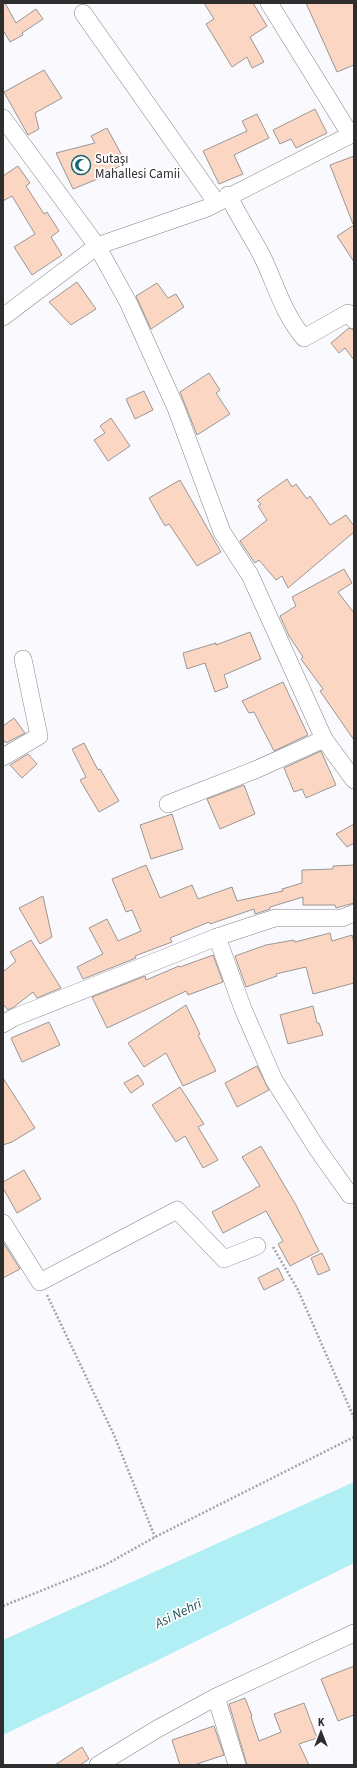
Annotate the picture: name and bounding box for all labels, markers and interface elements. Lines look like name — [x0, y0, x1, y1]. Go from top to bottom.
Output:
place label: Sutaşı Mahallesi Camii — [95, 150, 180, 183]
mosque icon: Sutaşı Mahallesi Camii — [70, 154, 92, 176]
water label: Asi Nehri — [151, 1594, 206, 1634]
north arrow — [301, 1712, 341, 1752]
text: K — [318, 1715, 325, 1730]

